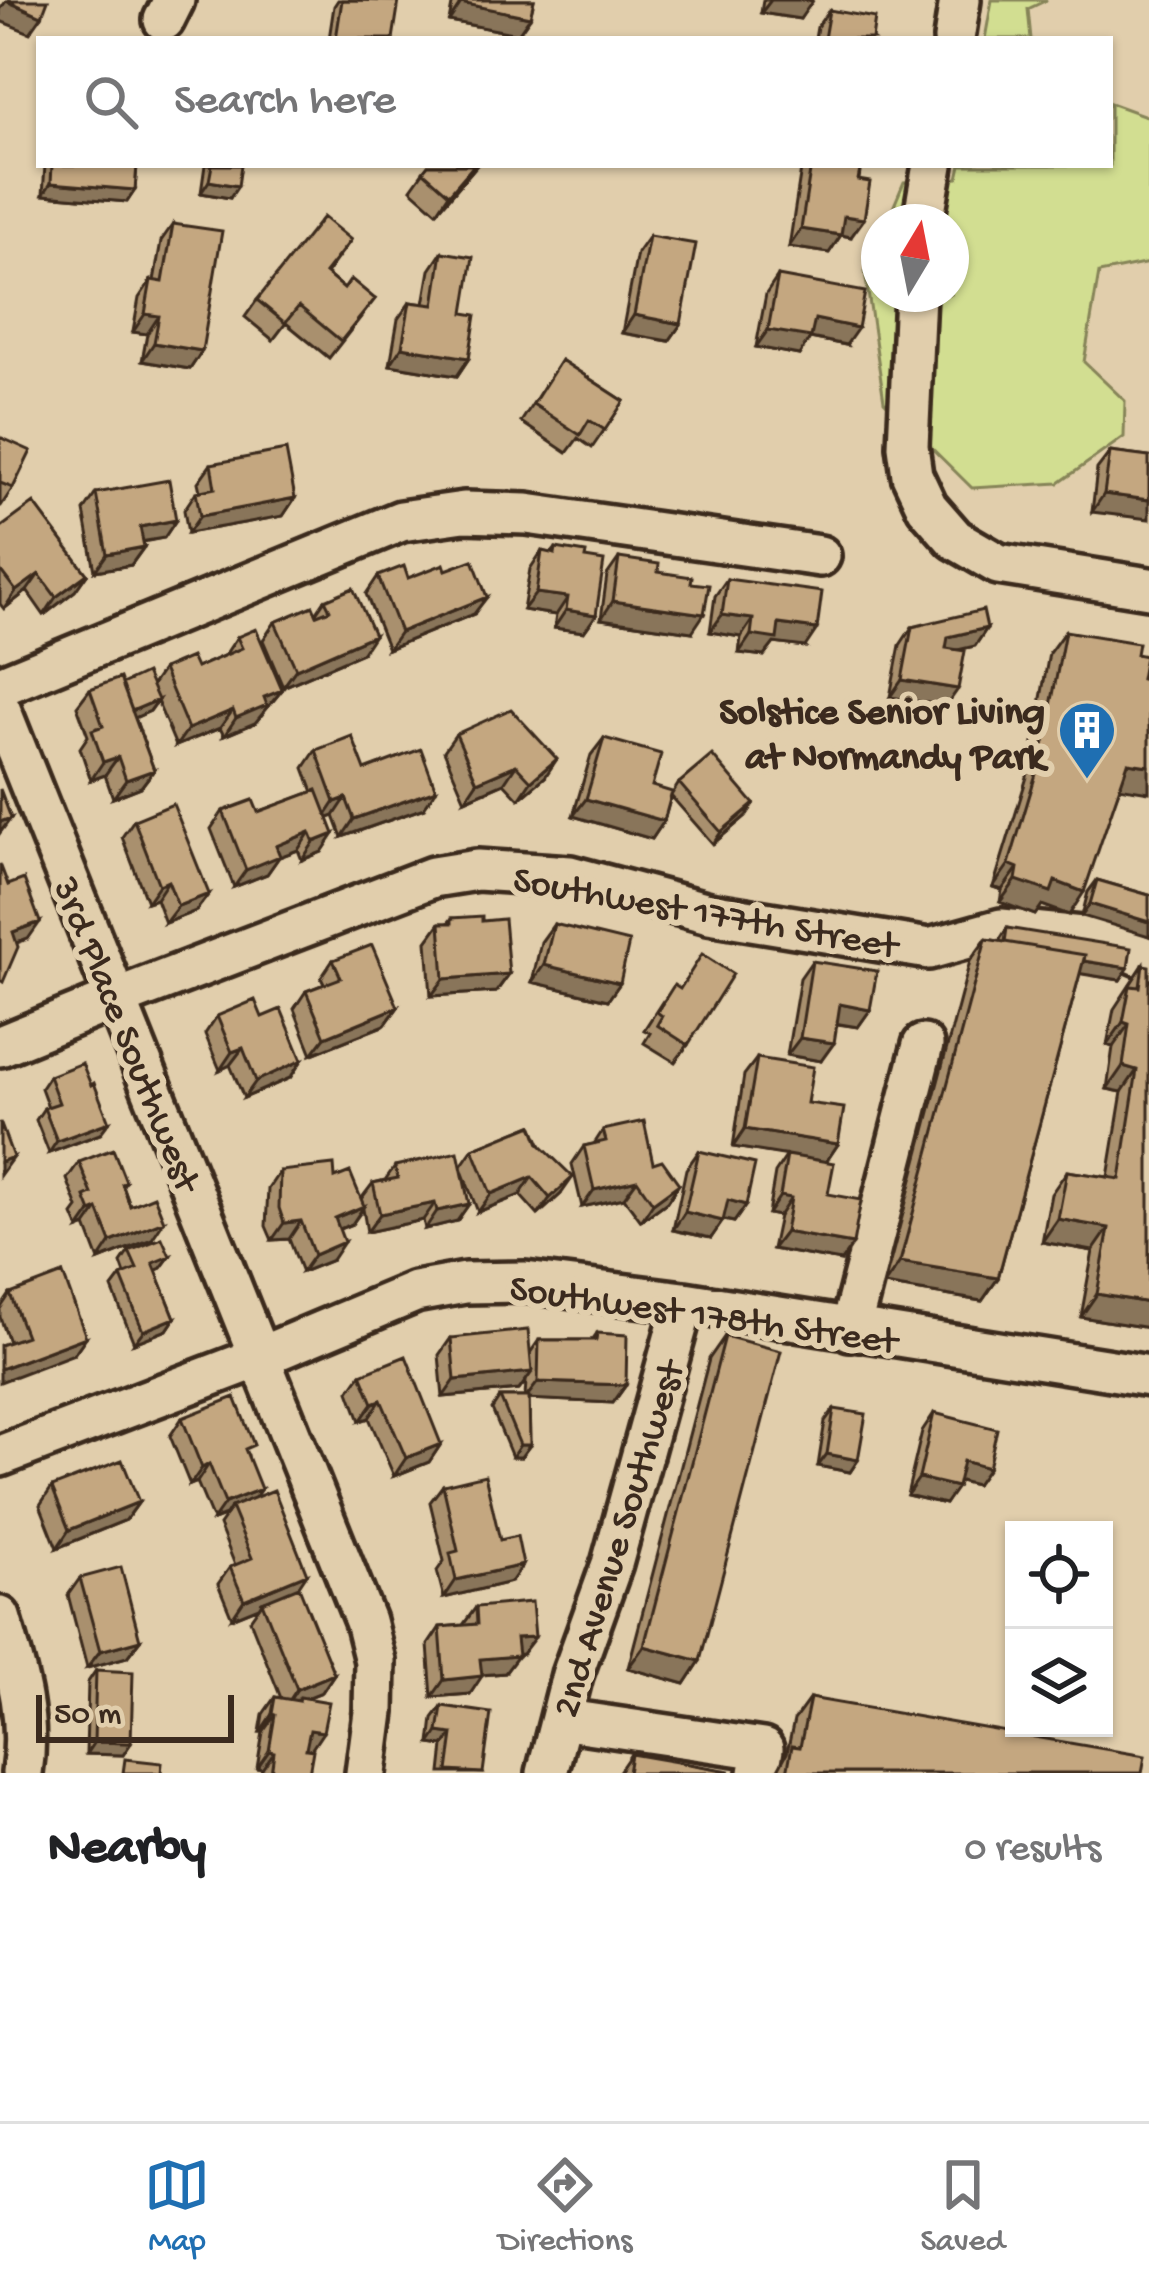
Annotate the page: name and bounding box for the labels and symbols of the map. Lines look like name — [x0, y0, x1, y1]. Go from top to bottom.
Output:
north arrow — [861, 204, 969, 312]
place label: Solstice Senior Living at Normandy Park — [719, 692, 1050, 783]
building icon: Solstice Senior Living at Normandy Park — [1056, 699, 1118, 781]
street label: Southwest 177th Street — [509, 859, 904, 973]
street label: 3rd Place Southwest — [39, 871, 209, 1202]
street label: Southwest 178th Street — [506, 1268, 903, 1368]
street label: 2nd Avenue Southwest — [546, 1353, 699, 1724]
scale bar — [36, 1689, 234, 1742]

